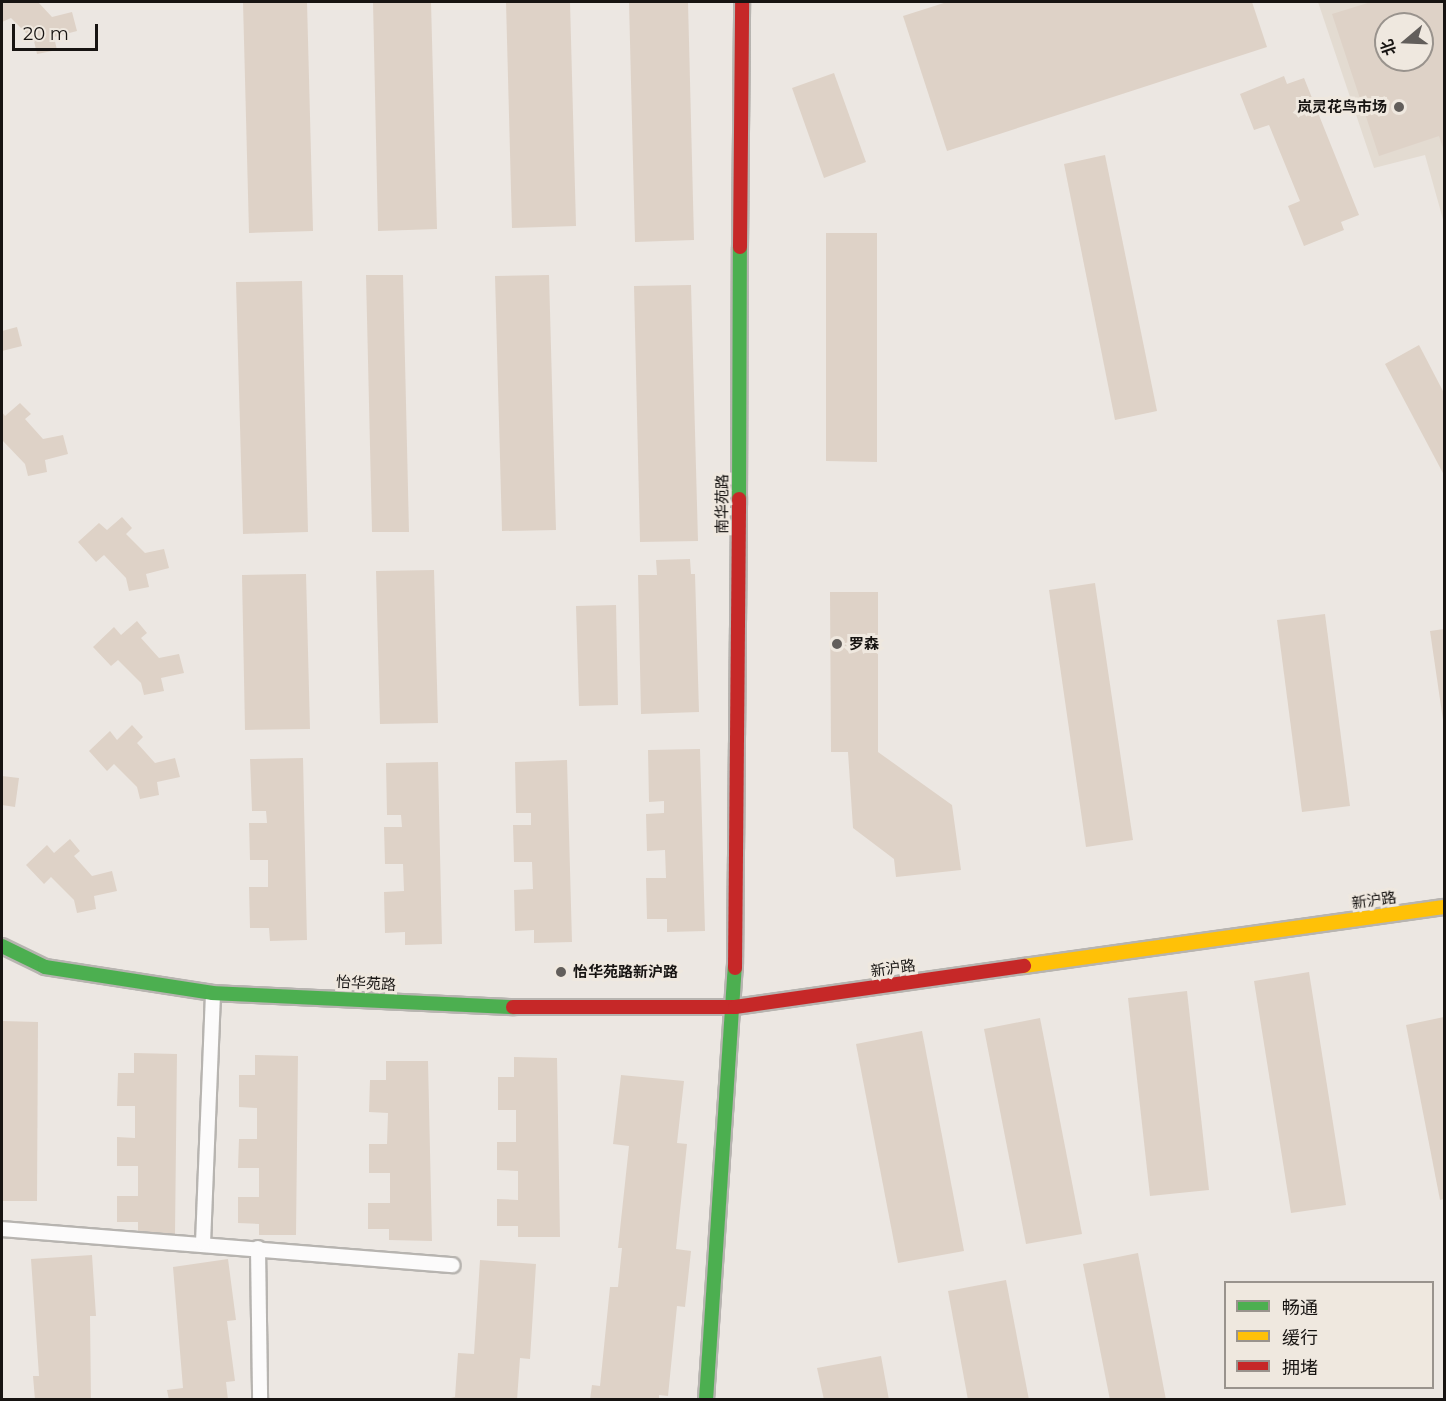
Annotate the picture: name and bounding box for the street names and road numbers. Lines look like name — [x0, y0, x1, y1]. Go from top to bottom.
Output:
street label: 南华苑路 — [713, 474, 731, 534]
street label: 新沪路 — [1350, 888, 1398, 912]
street label: 新沪路 — [869, 956, 917, 980]
street label: 怡华苑路 — [336, 972, 396, 994]

